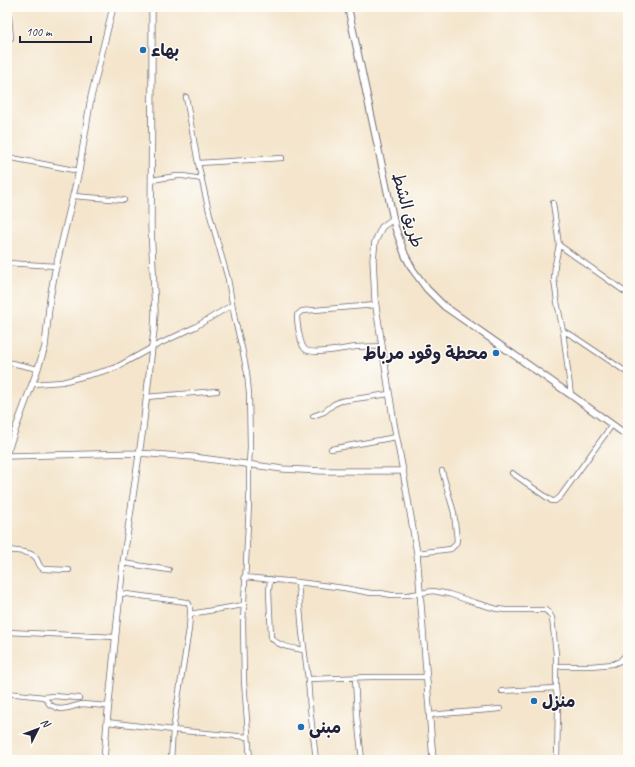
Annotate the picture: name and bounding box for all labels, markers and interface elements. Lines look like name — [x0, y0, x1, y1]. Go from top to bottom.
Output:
scale bar — [20, 18, 91, 44]
text: 100 m — [26, 24, 53, 40]
place label: بهاء — [151, 40, 179, 61]
marker: بهاء — [138, 45, 148, 55]
street label: طريق الشط — [387, 170, 428, 250]
place label: محطة وقود مرباط — [363, 343, 488, 364]
marker: محطة وقود مرباط — [491, 348, 501, 358]
place label: منزل — [542, 691, 575, 712]
marker: منزل — [529, 696, 539, 706]
north arrow — [18, 709, 58, 749]
text: N — [38, 715, 54, 731]
place label: مبنى — [309, 717, 341, 739]
marker: مبنى — [296, 722, 306, 732]

